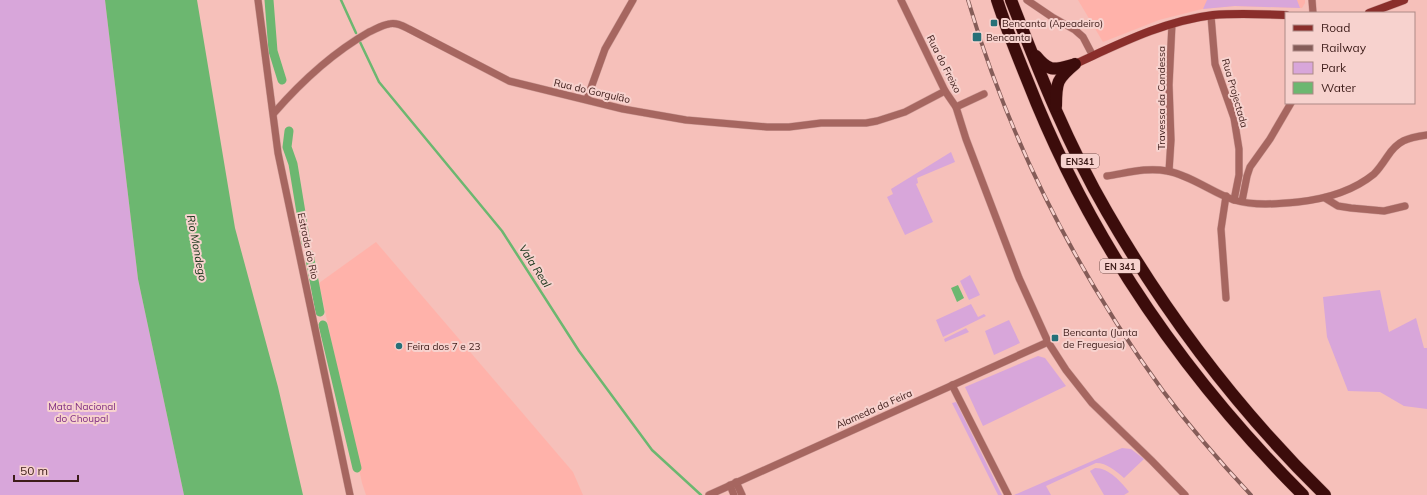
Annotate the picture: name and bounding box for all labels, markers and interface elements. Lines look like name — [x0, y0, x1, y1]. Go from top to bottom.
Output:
legend — [1285, 12, 1415, 104]
place label: Bencanta (Apeadeiro) — [1002, 17, 1103, 30]
marker: Bencanta (Apeadeiro) — [989, 18, 999, 28]
text: Road — [1321, 20, 1350, 35]
marker: Bencanta — [971, 31, 983, 43]
place label: Bencanta — [986, 31, 1030, 44]
street label: Rua do Freixo — [924, 33, 964, 95]
text: Railway — [1321, 40, 1367, 55]
street label: Travessa da Condessa — [1155, 46, 1168, 150]
street label: Rua Projectada — [1219, 57, 1251, 129]
text: Park — [1321, 60, 1347, 75]
street label: Rua do Gorgulão — [552, 76, 632, 106]
text: Water — [1321, 80, 1357, 95]
road number: EN341 — [1061, 154, 1099, 168]
street label: Estrada do Rio — [295, 212, 321, 281]
water label: Rio Mondego — [184, 214, 210, 282]
water label: Vala Real — [516, 242, 554, 290]
road number: EN 341 — [1100, 259, 1140, 273]
place label: Bencanta (Junta de Freguesia) — [1063, 326, 1138, 351]
marker: Bencanta (Junta de Freguesia) — [1050, 333, 1060, 343]
place label: Feira dos 7 e 23 — [407, 340, 480, 353]
marker: Feira dos 7 e 23 — [394, 341, 404, 351]
street label: Alameda da Feira — [834, 386, 914, 432]
park label: Mata Nacional do Choupal — [48, 400, 116, 425]
scale bar — [14, 457, 78, 483]
text: 50 m — [20, 463, 48, 478]

